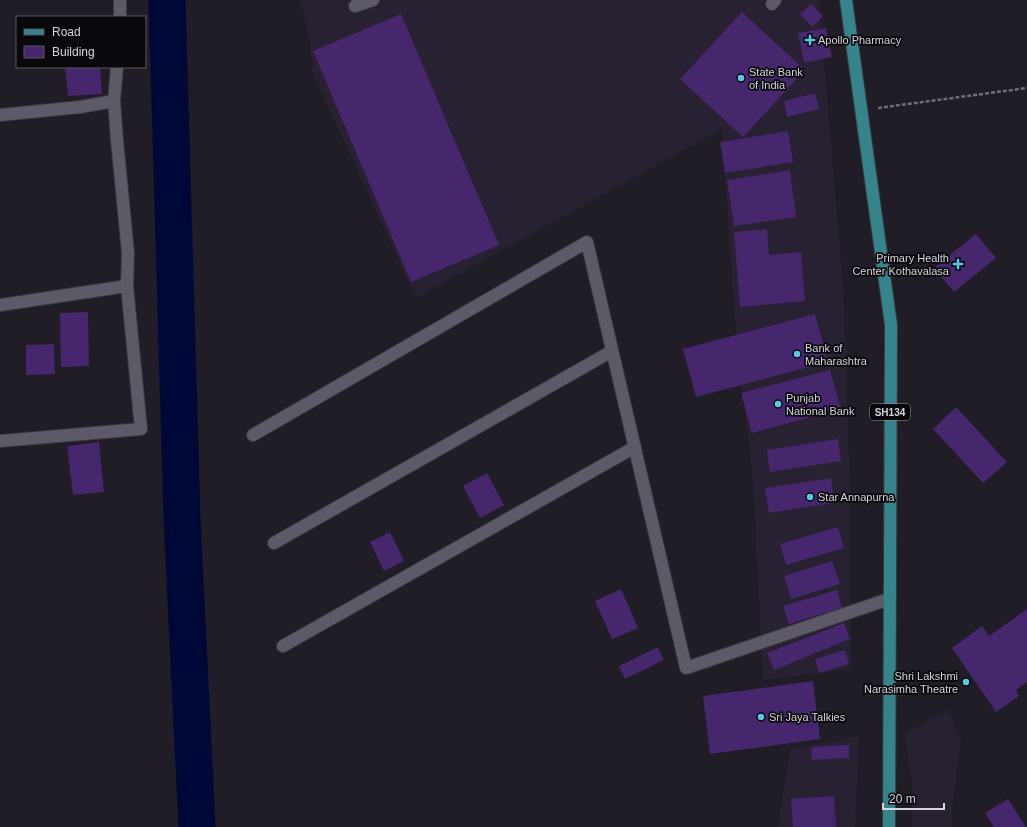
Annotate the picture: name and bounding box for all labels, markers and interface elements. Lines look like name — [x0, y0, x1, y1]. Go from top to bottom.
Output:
legend — [16, 16, 146, 68]
text: Road — [52, 25, 81, 39]
place label: Apollo Pharmacy — [818, 34, 902, 46]
marker: Apollo Pharmacy — [805, 35, 815, 45]
text: Building — [52, 45, 95, 59]
place label: State Bank of India — [749, 66, 803, 91]
marker: State Bank of India — [736, 73, 746, 83]
place label: Primary Health Center Kothavalasa — [852, 252, 950, 277]
marker: Primary Health Center Kothavalasa — [952, 258, 964, 270]
place label: Bank of Maharashtra — [805, 342, 868, 367]
marker: Bank of Maharashtra — [792, 349, 802, 359]
place label: Punjab National Bank — [786, 392, 855, 417]
marker: Punjab National Bank — [773, 399, 783, 409]
road number: SH134 — [870, 404, 910, 420]
place label: Star Annapurna — [818, 491, 895, 503]
marker: Star Annapurna — [805, 492, 815, 502]
place label: Shri Lakshmi Narasimha Theatre — [864, 670, 958, 695]
marker: Shri Lakshmi Narasimha Theatre — [961, 677, 971, 687]
place label: Sri Jaya Talkies — [769, 711, 846, 723]
marker: Sri Jaya Talkies — [756, 712, 766, 722]
scale bar — [883, 785, 944, 811]
text: 20 m — [889, 792, 916, 806]

